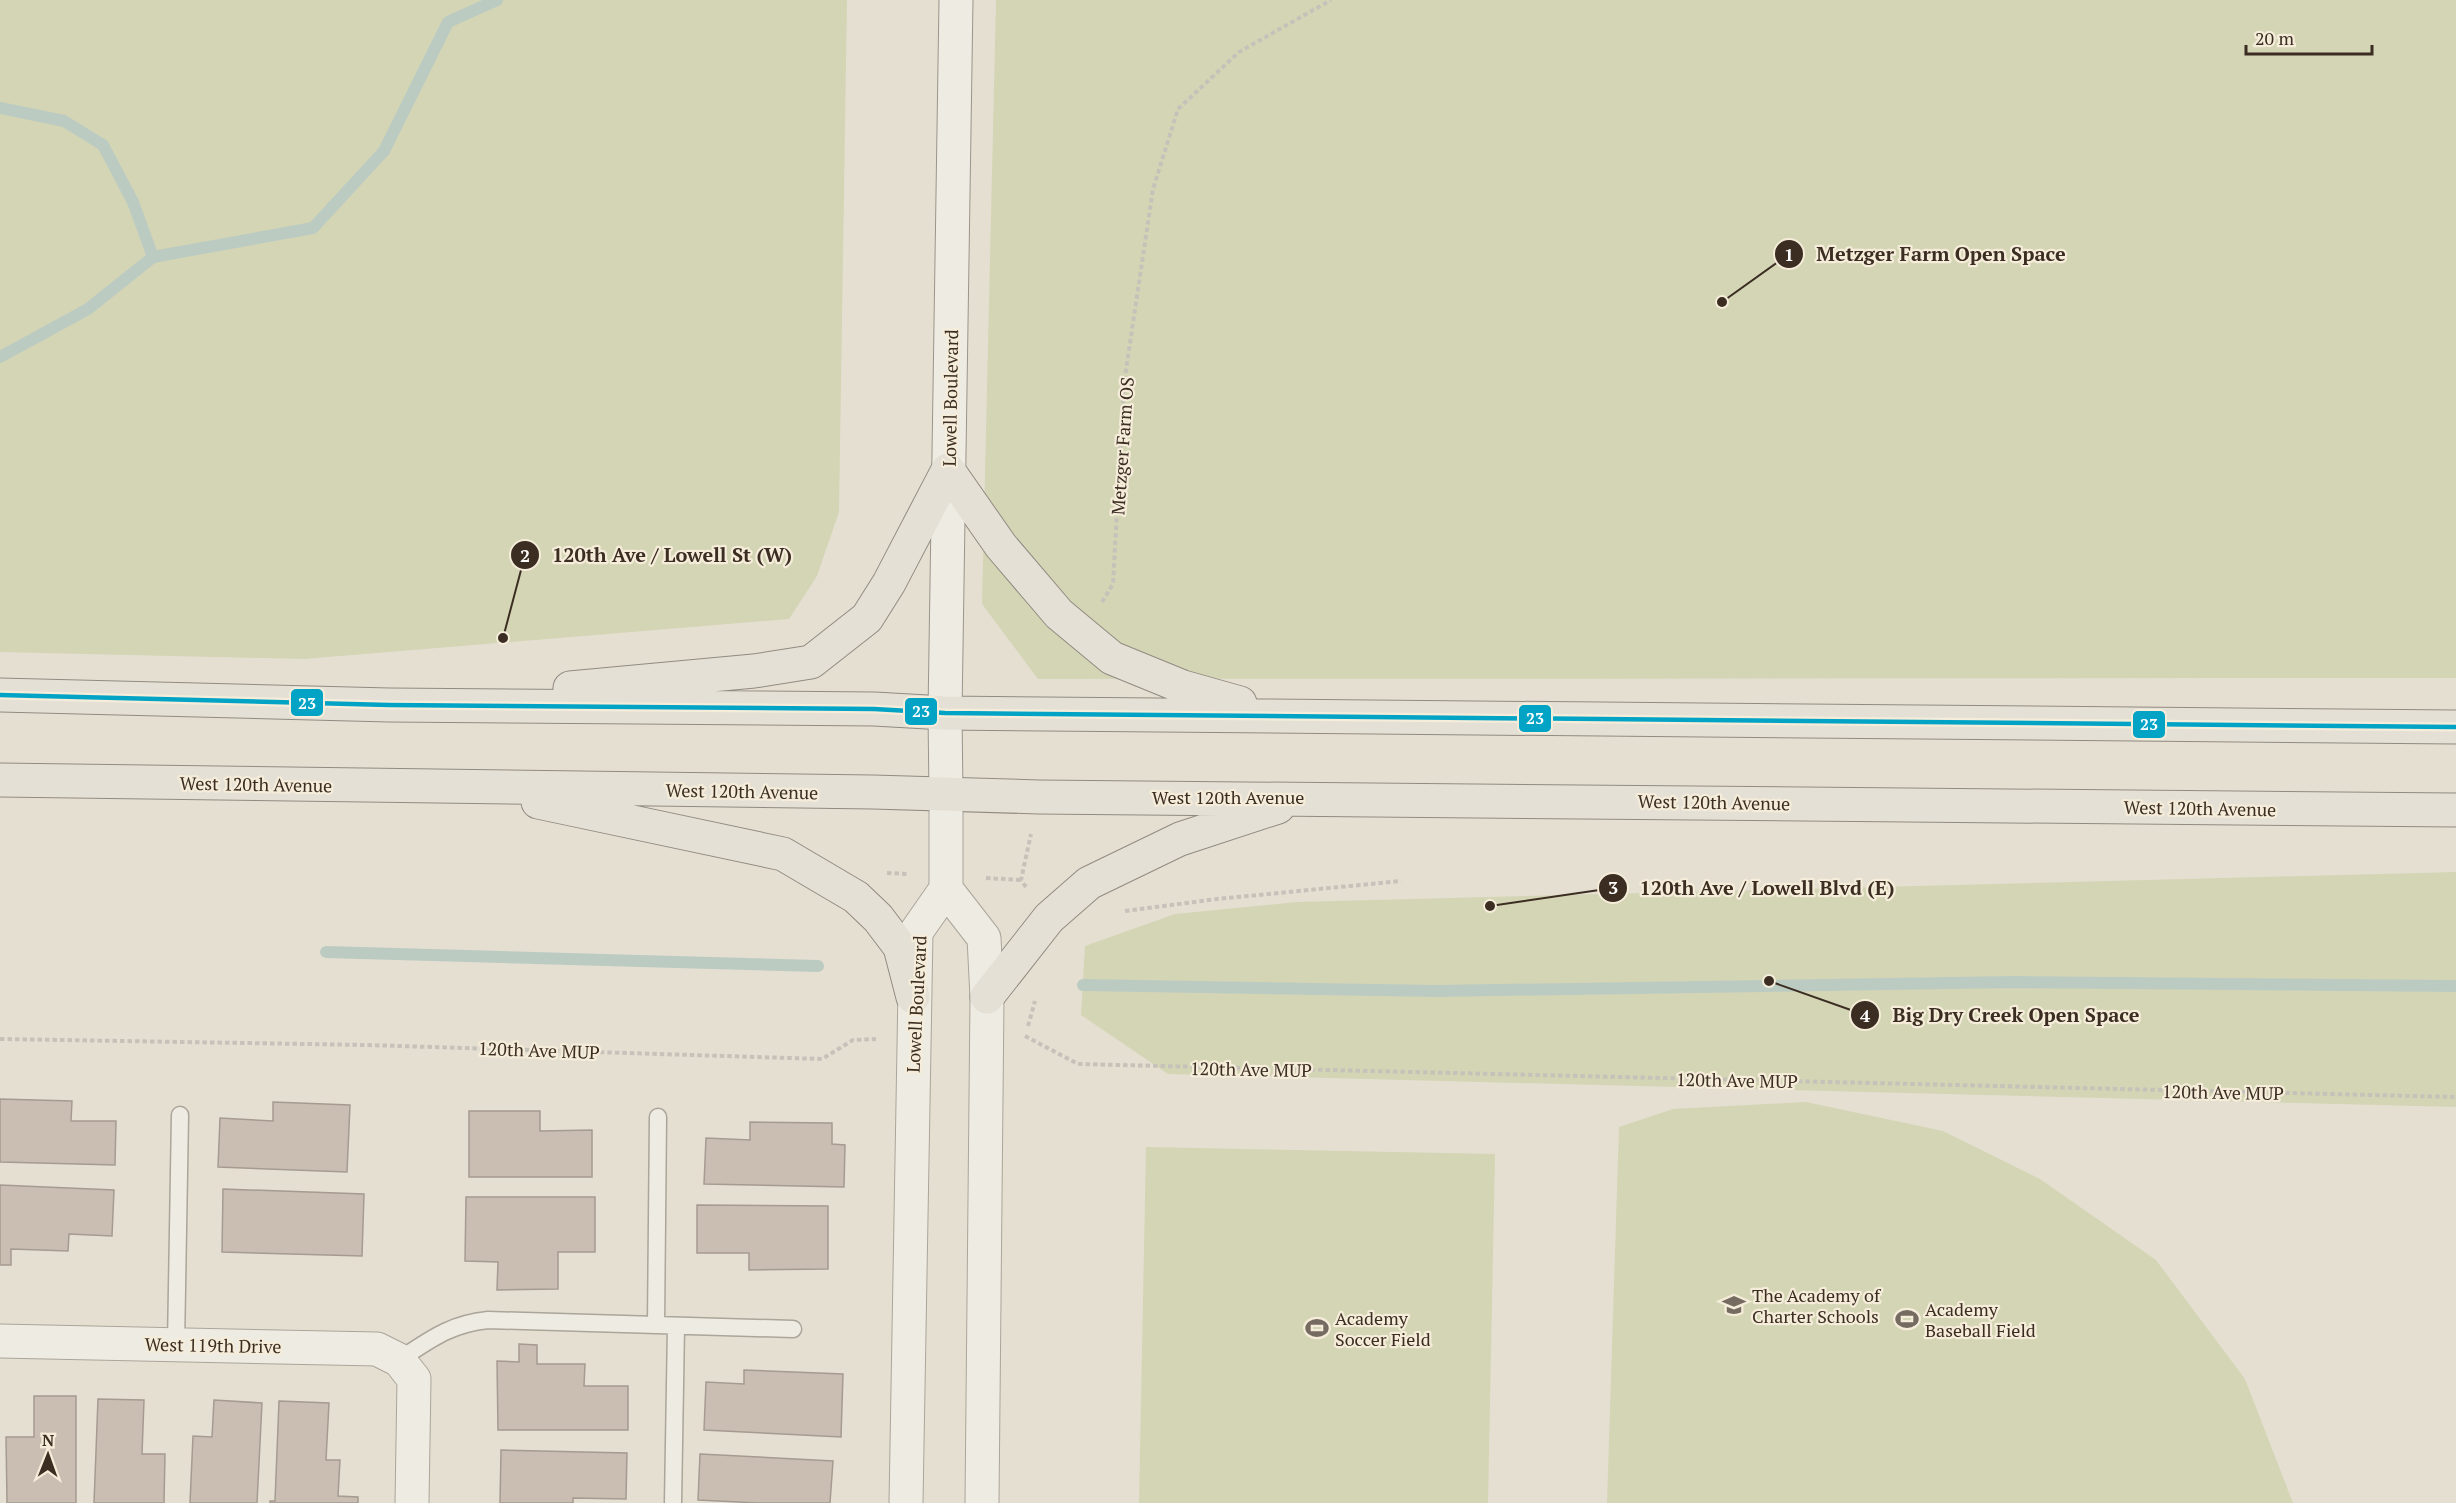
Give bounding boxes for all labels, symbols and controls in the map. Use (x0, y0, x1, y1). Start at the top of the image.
scale bar (2246, 18, 2372, 56)
text: 20 m (2255, 26, 2295, 50)
callout: Metzger Farm Open Space (1774, 235, 2078, 273)
text: Metzger Farm Open Space (1816, 240, 2066, 267)
text: 1 (1784, 242, 1794, 266)
street label: Lowell Boulevard (937, 329, 963, 467)
street label: Metzger Farm OS (1105, 376, 1139, 516)
callout: 120th Ave / Lowell St (W) (510, 536, 804, 574)
text: 120th Ave / Lowell St (W) (552, 541, 792, 568)
text: 2 (520, 543, 530, 567)
line badge: 23 (290, 688, 324, 717)
text: 23 (298, 692, 316, 714)
line badge: 23 (904, 697, 938, 726)
text: 23 (912, 700, 930, 722)
line badge: 23 (1518, 704, 1552, 733)
text: 23 (1526, 707, 1544, 729)
line badge: 23 (2132, 710, 2166, 739)
text: 23 (2140, 713, 2158, 735)
street label: West 120th Avenue (180, 771, 332, 797)
street label: West 120th Avenue (666, 778, 818, 804)
street label: West 120th Avenue (1152, 785, 1304, 809)
street label: West 120th Avenue (1638, 789, 1790, 815)
street label: West 120th Avenue (2124, 795, 2276, 821)
callout: 120th Ave / Lowell Blvd (E) (1598, 869, 1907, 907)
text: 120th Ave / Lowell Blvd (E) (1640, 874, 1894, 901)
text: 3 (1608, 875, 1618, 899)
street label: Lowell Boulevard (900, 935, 932, 1073)
callout: Big Dry Creek Open Space (1850, 996, 2151, 1034)
text: Big Dry Creek Open Space (1893, 1001, 2140, 1028)
text: 4 (1860, 1003, 1871, 1027)
street label: 120th Ave MUP (478, 1036, 601, 1064)
street label: 120th Ave MUP (1190, 1056, 1312, 1082)
street label: 120th Ave MUP (1676, 1067, 1798, 1093)
street label: 120th Ave MUP (2162, 1079, 2284, 1105)
place label: The Academy of Charter Schools (1752, 1283, 1882, 1328)
school or university icon: The Academy of Charter Schools (1721, 1292, 1747, 1318)
place label: Academy Baseball Field (1925, 1297, 2036, 1342)
place label: Academy Soccer Field (1335, 1306, 1431, 1351)
sports icon: Academy Baseball Field (1894, 1306, 1920, 1332)
sports icon: Academy Soccer Field (1304, 1315, 1330, 1341)
street label: West 119th Drive (144, 1332, 282, 1358)
north arrow (18, 1425, 78, 1485)
text: N (42, 1429, 55, 1451)

